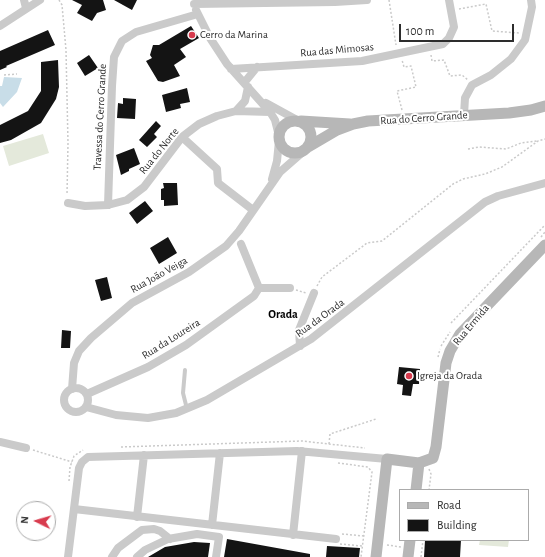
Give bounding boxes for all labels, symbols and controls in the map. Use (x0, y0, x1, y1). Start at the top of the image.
scale bar (401, 16, 516, 42)
text: 100 m (406, 25, 434, 37)
place label: Cerro da Marina (200, 28, 268, 42)
marker: Cerro da Marina (187, 30, 197, 40)
street label: Rua das Mimosas (300, 40, 374, 60)
street label: Travessa do Cerro Grande (91, 63, 109, 171)
street label: Rua do Cerro Grande (380, 108, 468, 128)
street label: Rua do Norte (136, 125, 182, 177)
street label: Rua João Veiga (128, 254, 190, 296)
street label: Rua da Orada (293, 296, 347, 340)
street label: Rua Ermida (450, 302, 492, 348)
district label: Orada (268, 307, 298, 321)
street label: Rua da Loureira (139, 316, 203, 362)
place label: Igreja da Orada (417, 369, 482, 383)
marker: Igreja da Orada (404, 371, 414, 381)
legend (399, 489, 529, 541)
text: Road (437, 499, 461, 511)
north arrow (16, 501, 56, 541)
text: N (19, 516, 30, 524)
text: Building (437, 519, 477, 531)

